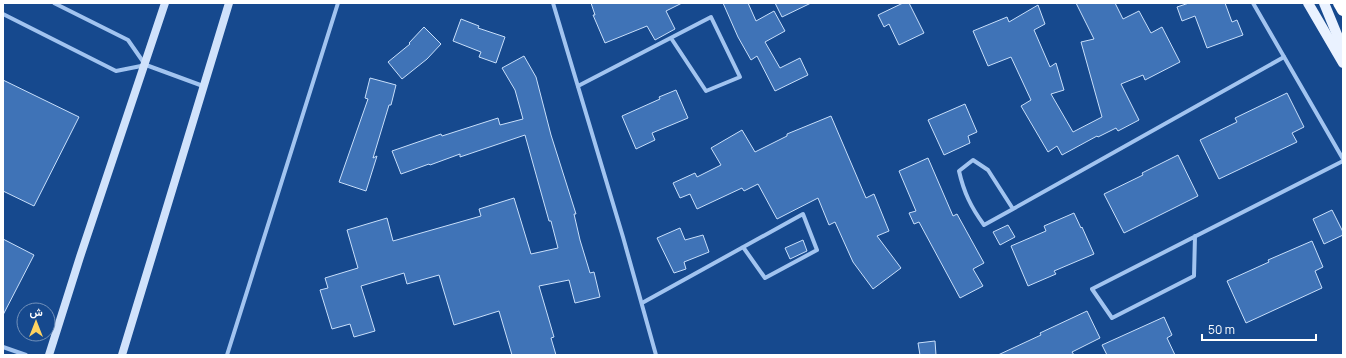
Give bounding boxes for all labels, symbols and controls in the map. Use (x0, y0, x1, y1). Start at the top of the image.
north arrow (16, 302, 56, 342)
text: ش (29, 304, 43, 319)
scale bar (1202, 316, 1316, 342)
text: 50 m (1208, 321, 1235, 338)

